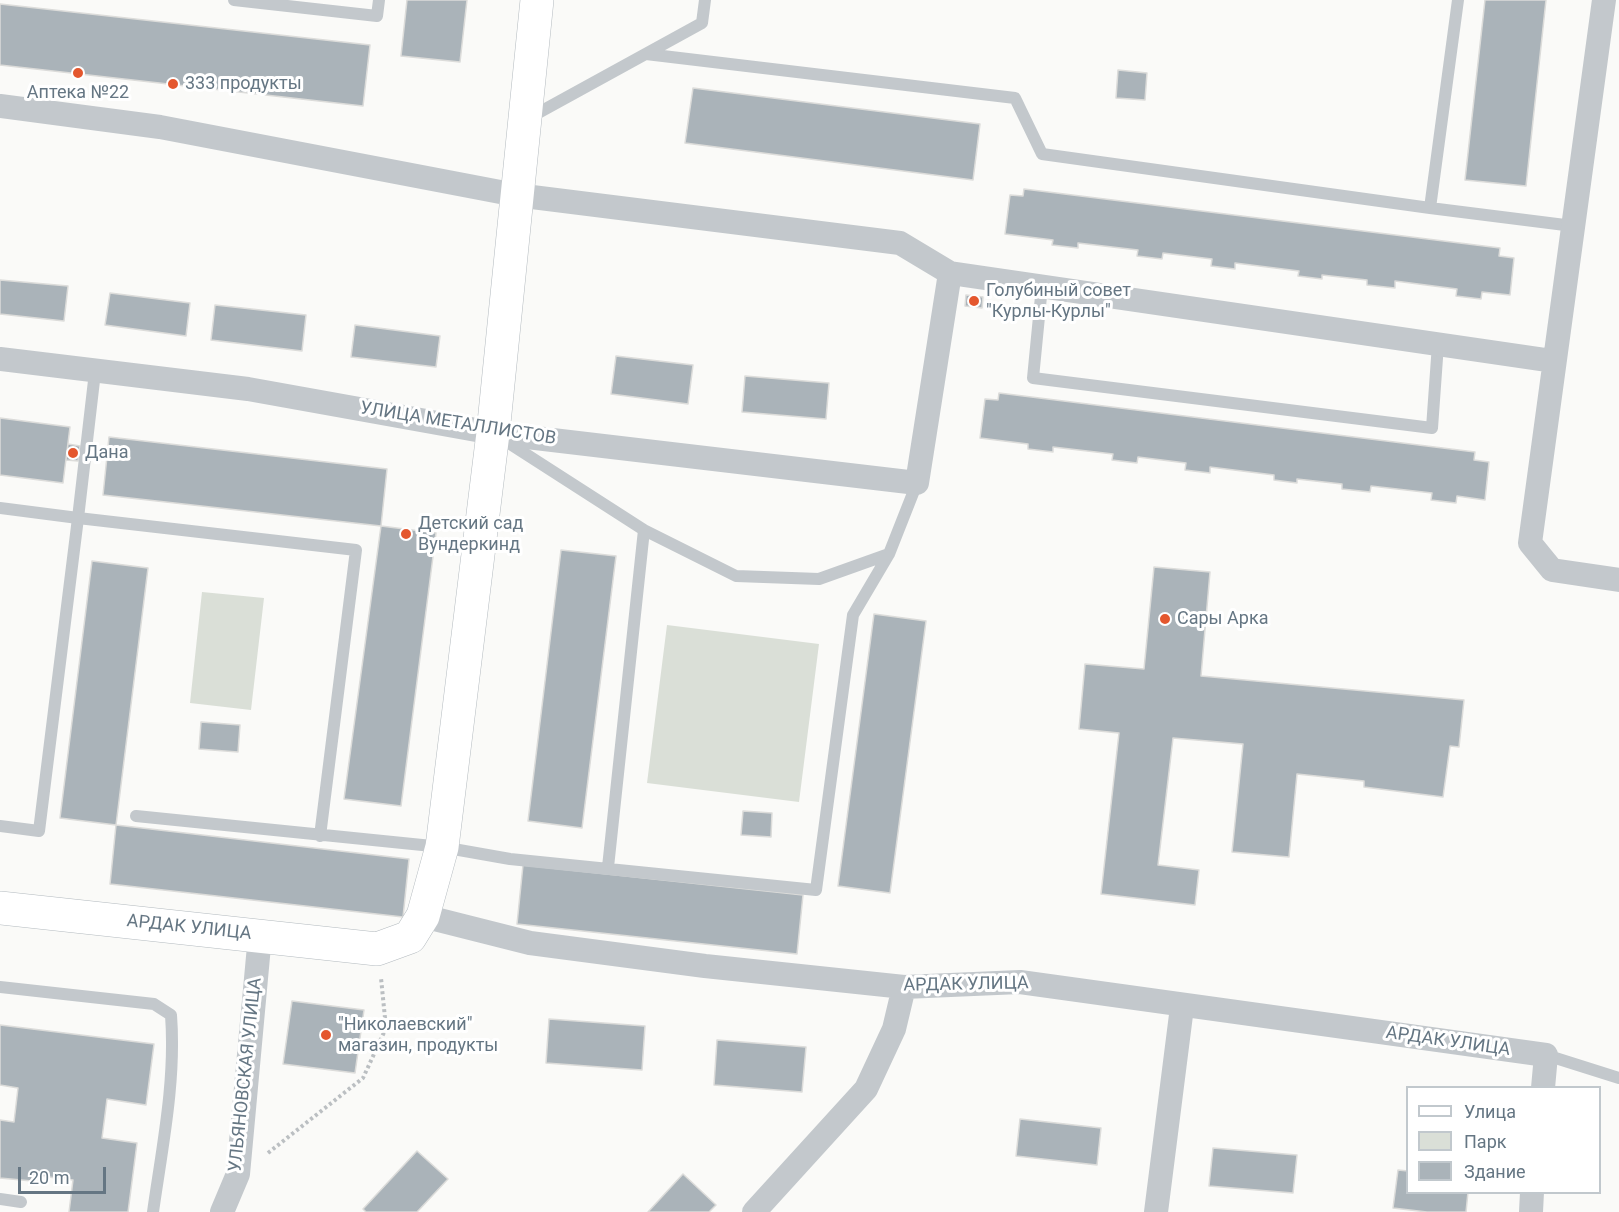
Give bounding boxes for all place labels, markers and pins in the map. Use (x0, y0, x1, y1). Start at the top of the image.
marker: Аптека №22 (71, 66, 85, 80)
place label: 333 продукты (185, 73, 302, 95)
marker: 333 продукты (166, 77, 180, 91)
place label: Аптека №22 (27, 82, 129, 104)
place label: Голубиный совет "Курлы-Курлы" (986, 280, 1131, 322)
marker: Голубиный совет "Курлы-Курлы" (967, 294, 981, 308)
place label: Дана (85, 442, 128, 464)
marker: Дана (66, 446, 80, 460)
place label: Детский сад Вундеркинд (418, 513, 523, 556)
marker: Детский сад Вундеркинд (399, 527, 413, 541)
place label: Сары Арка (1177, 608, 1268, 630)
marker: Сары Арка (1158, 612, 1172, 626)
place label: "Николаевский" магазин, продукты (338, 1014, 498, 1056)
marker: "Николаевский" магазин, продукты (319, 1028, 333, 1042)

